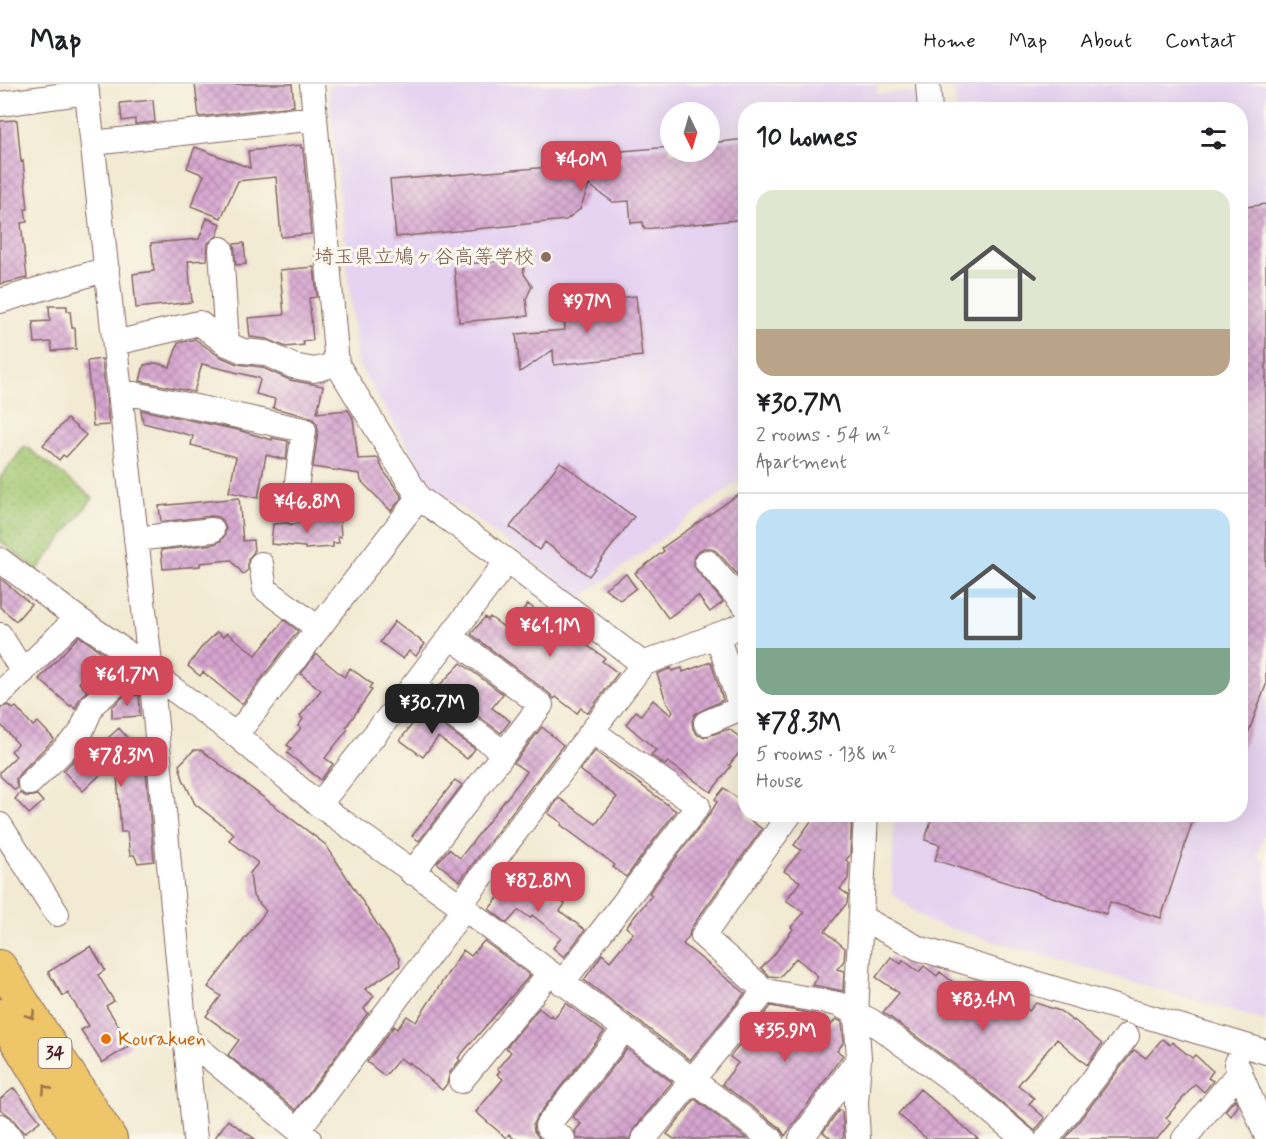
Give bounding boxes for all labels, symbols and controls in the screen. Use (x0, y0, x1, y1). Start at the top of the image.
text: Map (30, 23, 81, 60)
text: Home (924, 27, 976, 55)
text: Map (1009, 27, 1047, 55)
text: About (1080, 27, 1132, 55)
text: Contact (1165, 27, 1236, 55)
north arrow (660, 102, 720, 162)
map controls (660, 102, 720, 162)
text: 10 homes (756, 121, 857, 155)
icon: filters (1197, 122, 1230, 155)
pin: ¥40M (545, 141, 617, 192)
text: ¥40M (555, 147, 607, 174)
icon: home (939, 229, 1047, 337)
place label: 埼玉県立鳩ヶ谷高等学校 (314, 244, 534, 271)
marker: 埼玉県立鳩ヶ谷高等学校 (539, 250, 553, 264)
pin: ¥97M (551, 283, 623, 334)
text: ¥97M (563, 289, 611, 316)
text: ¥30.7M (756, 388, 842, 422)
text: 2 rooms · 54 m² (756, 422, 890, 449)
text: Apartment (756, 449, 847, 476)
pin: ¥46.8M (258, 483, 356, 534)
text: ¥46.8M (273, 489, 341, 516)
icon: home (939, 548, 1047, 656)
pin: ¥61.1M (501, 607, 599, 658)
text: ¥61.1M (519, 613, 581, 640)
pin: ¥61.7M (78, 656, 176, 707)
text: ¥61.7M (95, 662, 159, 689)
pin: ¥30.7M (383, 684, 481, 735)
text: ¥30.7M (399, 690, 465, 717)
text: ¥78.3M (756, 707, 841, 741)
pin: ¥78.3M (72, 737, 170, 788)
text: 5 rooms · 138 m² (756, 741, 897, 768)
text: ¥78.3M (88, 743, 154, 770)
text: House (756, 768, 803, 795)
pin: ¥82.8M (489, 862, 587, 913)
text: ¥82.8M (505, 868, 571, 895)
pin: ¥83.4M (934, 981, 1032, 1032)
text: ¥83.4M (951, 987, 1015, 1014)
one-way arrow (24, 1009, 35, 1020)
pin: ¥35.9M (736, 1012, 834, 1063)
text: ¥35.9M (754, 1018, 816, 1045)
place label: Kourakuen (118, 1026, 206, 1053)
marker: Kourakuen (99, 1032, 113, 1046)
road number: 34 (38, 1038, 72, 1068)
one-way arrow (42, 1085, 53, 1096)

